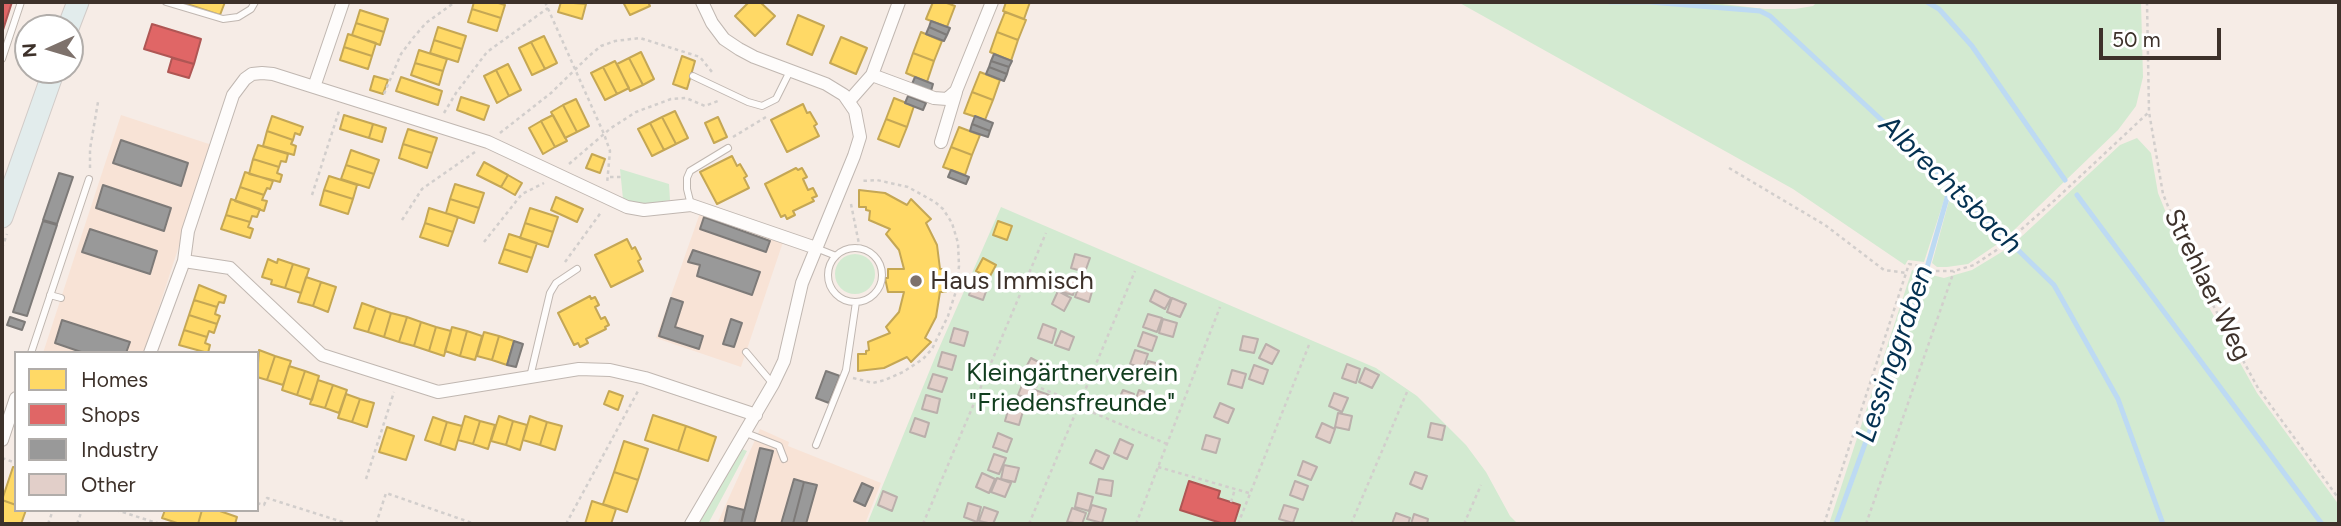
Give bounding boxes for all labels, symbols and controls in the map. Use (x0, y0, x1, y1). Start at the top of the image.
north arrow (14, 14, 84, 84)
scale bar (2103, 14, 2226, 58)
text: 50 m (2112, 27, 2161, 52)
text: N (18, 42, 42, 58)
water label: Albrechtsbach (1872, 109, 2028, 261)
street label: Strehlaer Weg (2157, 204, 2257, 366)
water label: Lessinggraben (1849, 261, 1941, 447)
place label: Haus Immisch (930, 265, 1094, 297)
marker: Haus Immisch (908, 273, 924, 289)
legend (14, 351, 259, 512)
park label: Kleingärtnerverein "Friedensfreunde" (966, 357, 1178, 418)
text: Homes (81, 367, 148, 392)
text: Shops (81, 402, 140, 427)
text: Industry (81, 437, 158, 462)
text: Other (81, 472, 136, 497)

